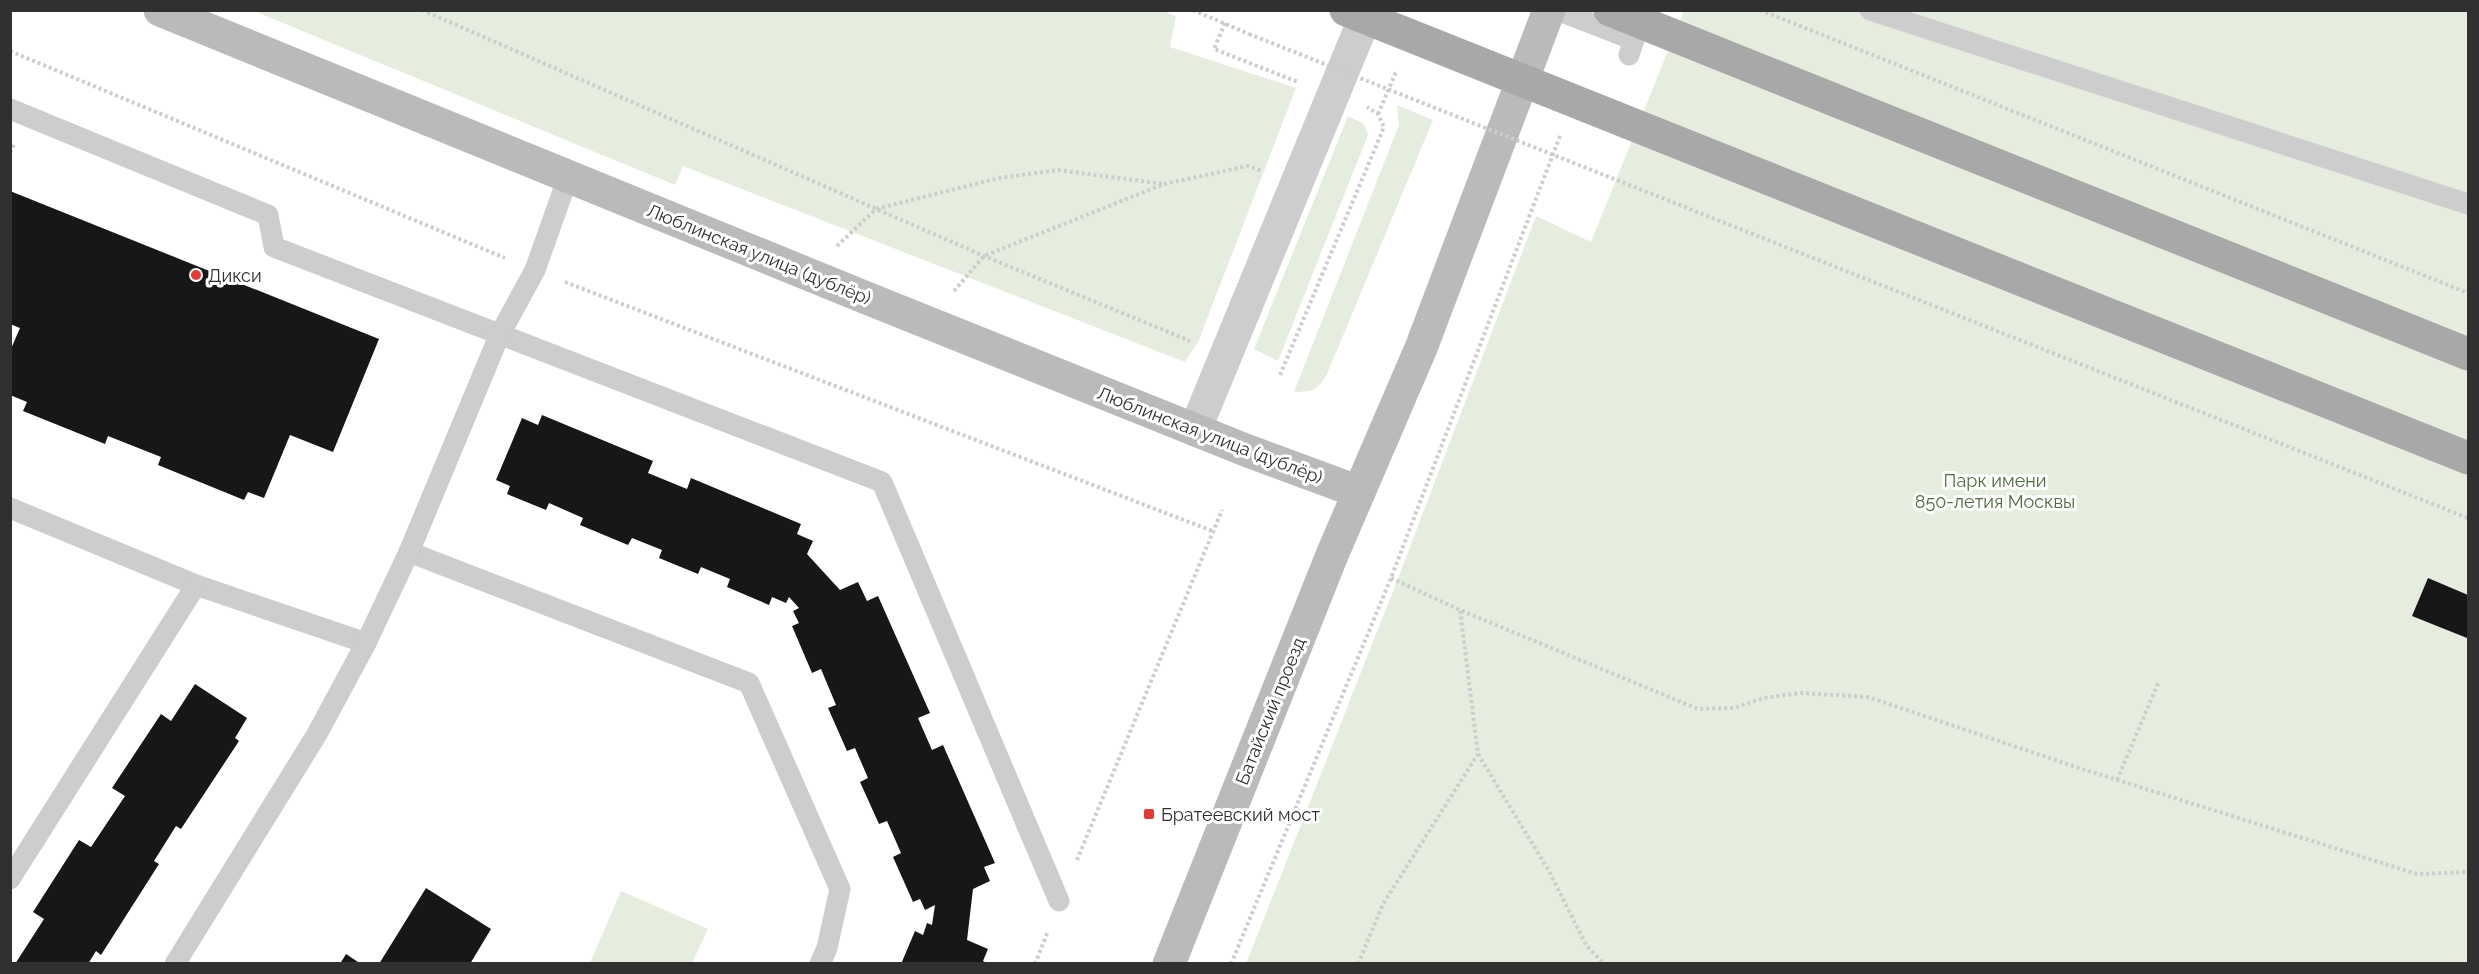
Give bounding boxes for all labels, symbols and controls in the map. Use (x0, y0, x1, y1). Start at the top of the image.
street label: Люблинская улица (дублёр) (644, 199, 874, 309)
place label: Дикси (208, 265, 262, 286)
marker: Дикси (189, 268, 203, 282)
street label: Люблинская улица (дублёр) (1094, 382, 1326, 488)
park label: Парк имени 850-летия Москвы (1915, 470, 2075, 512)
street label: Батайский проезд (1231, 634, 1309, 788)
place label: Братеевский мост (1161, 804, 1320, 825)
marker: Братеевский мост (1142, 807, 1156, 821)

